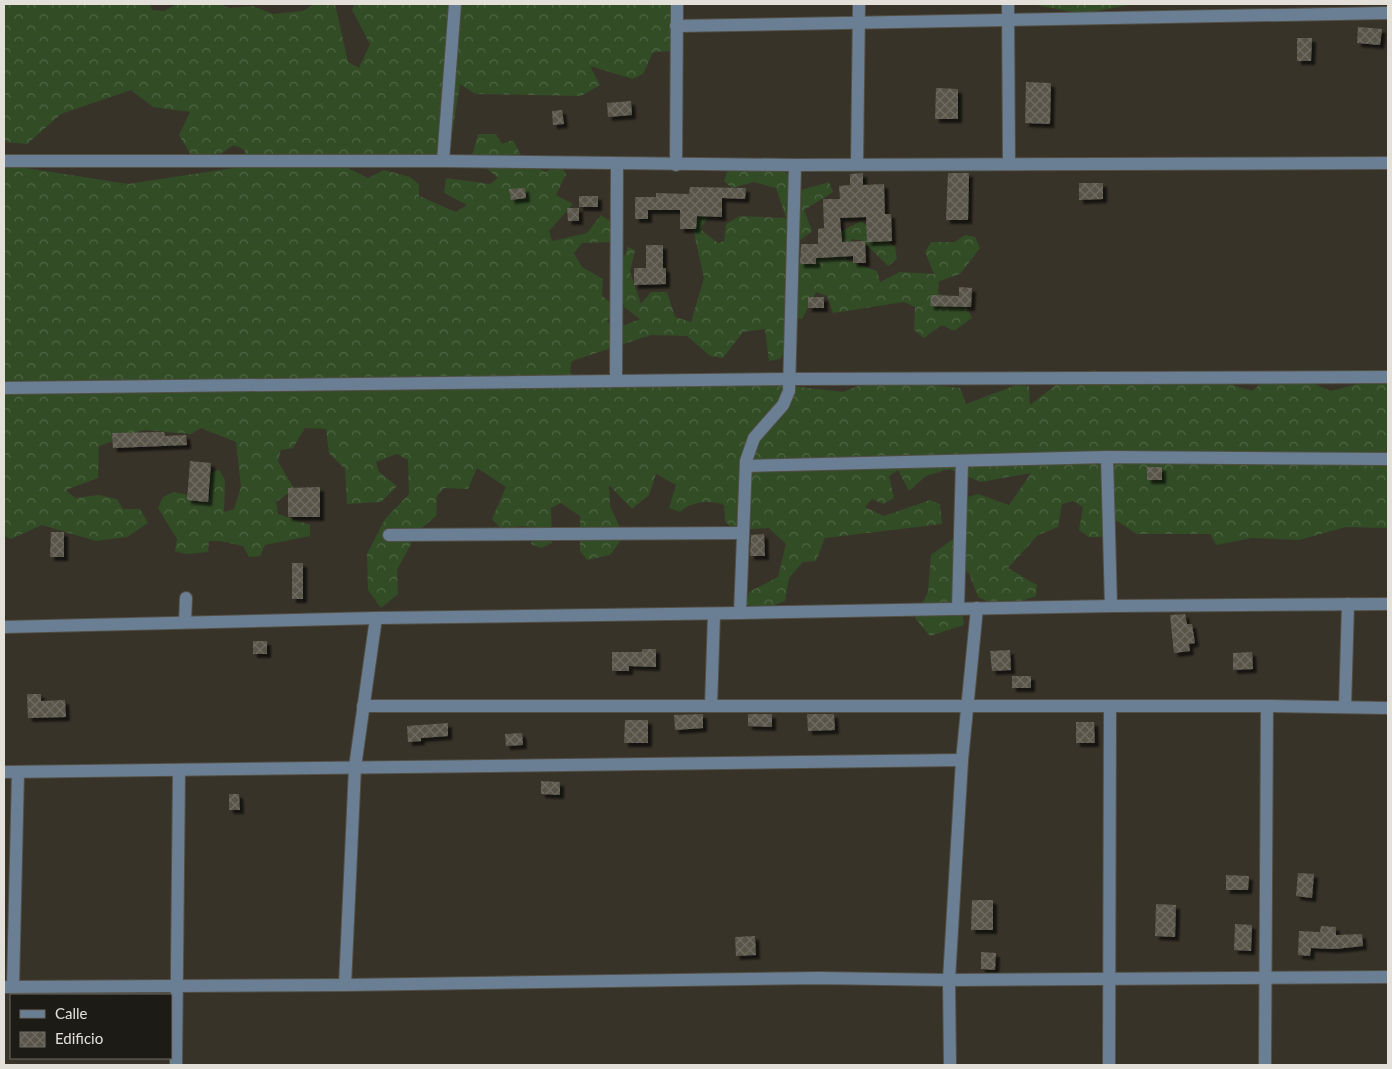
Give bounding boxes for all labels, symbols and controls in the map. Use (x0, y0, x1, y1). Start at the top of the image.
legend (10, 994, 172, 1059)
text: Calle (55, 1004, 88, 1022)
text: Edificio (55, 1029, 103, 1047)

